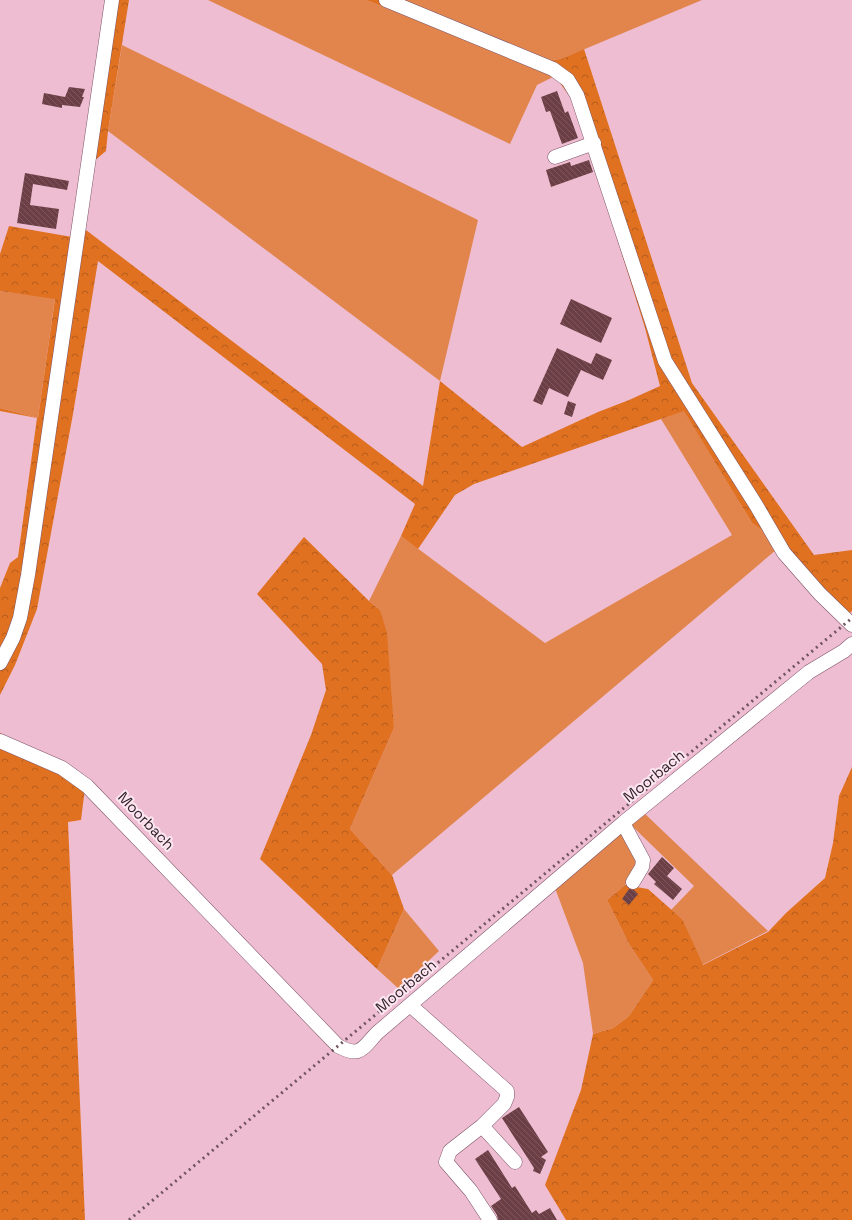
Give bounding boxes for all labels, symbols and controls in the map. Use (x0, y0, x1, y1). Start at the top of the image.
street label: Moorbach (619, 745, 688, 806)
street label: Moorbach (114, 788, 179, 854)
street label: Moorbach (371, 955, 440, 1016)

